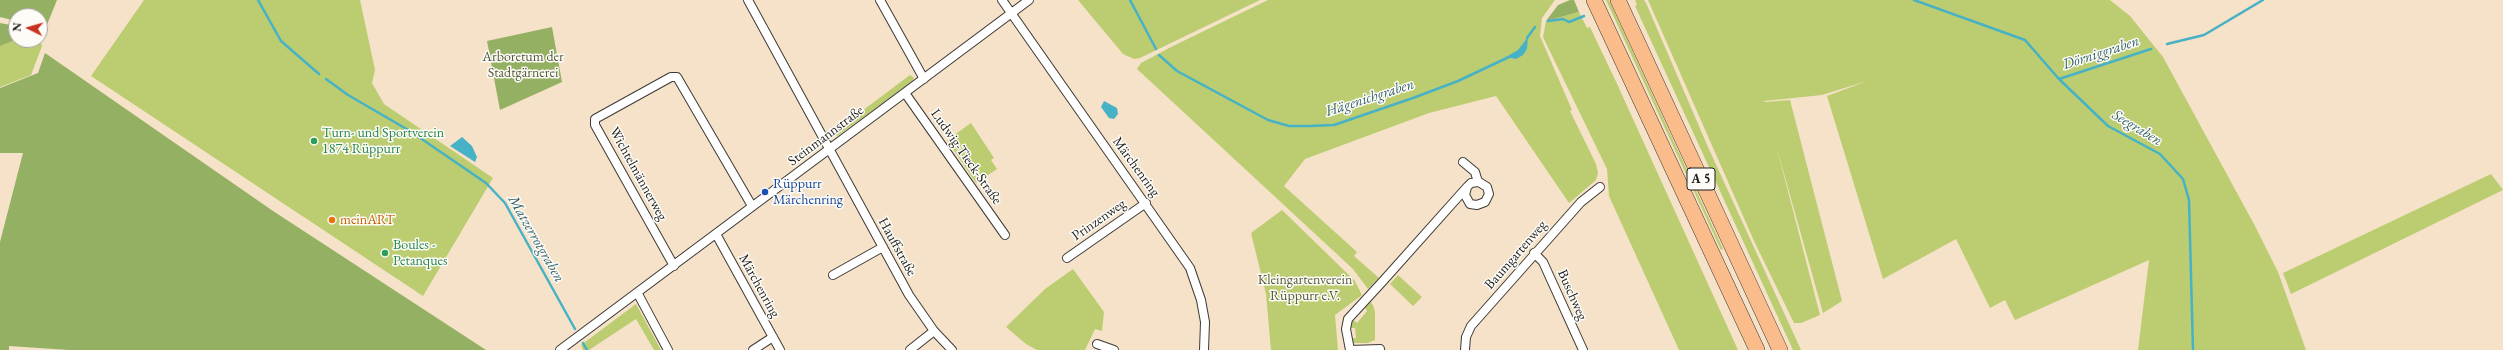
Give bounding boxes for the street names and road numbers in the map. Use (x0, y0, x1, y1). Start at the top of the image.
street label: Steinmannstraße (785, 102, 867, 170)
street label: Ludwig-Tieck-Straße (927, 106, 1005, 208)
street label: Wichtelmännerweg (605, 124, 671, 224)
street label: Märchenring (1109, 134, 1163, 200)
road number: A 5 (1687, 168, 1715, 190)
street label: Prinzenweg (1069, 195, 1129, 245)
street label: Hauffstraße (874, 215, 920, 279)
street label: Baumgartenweg (1481, 217, 1551, 293)
street label: Märchenring (735, 251, 783, 321)
street label: Buschweg (1553, 267, 1591, 323)

